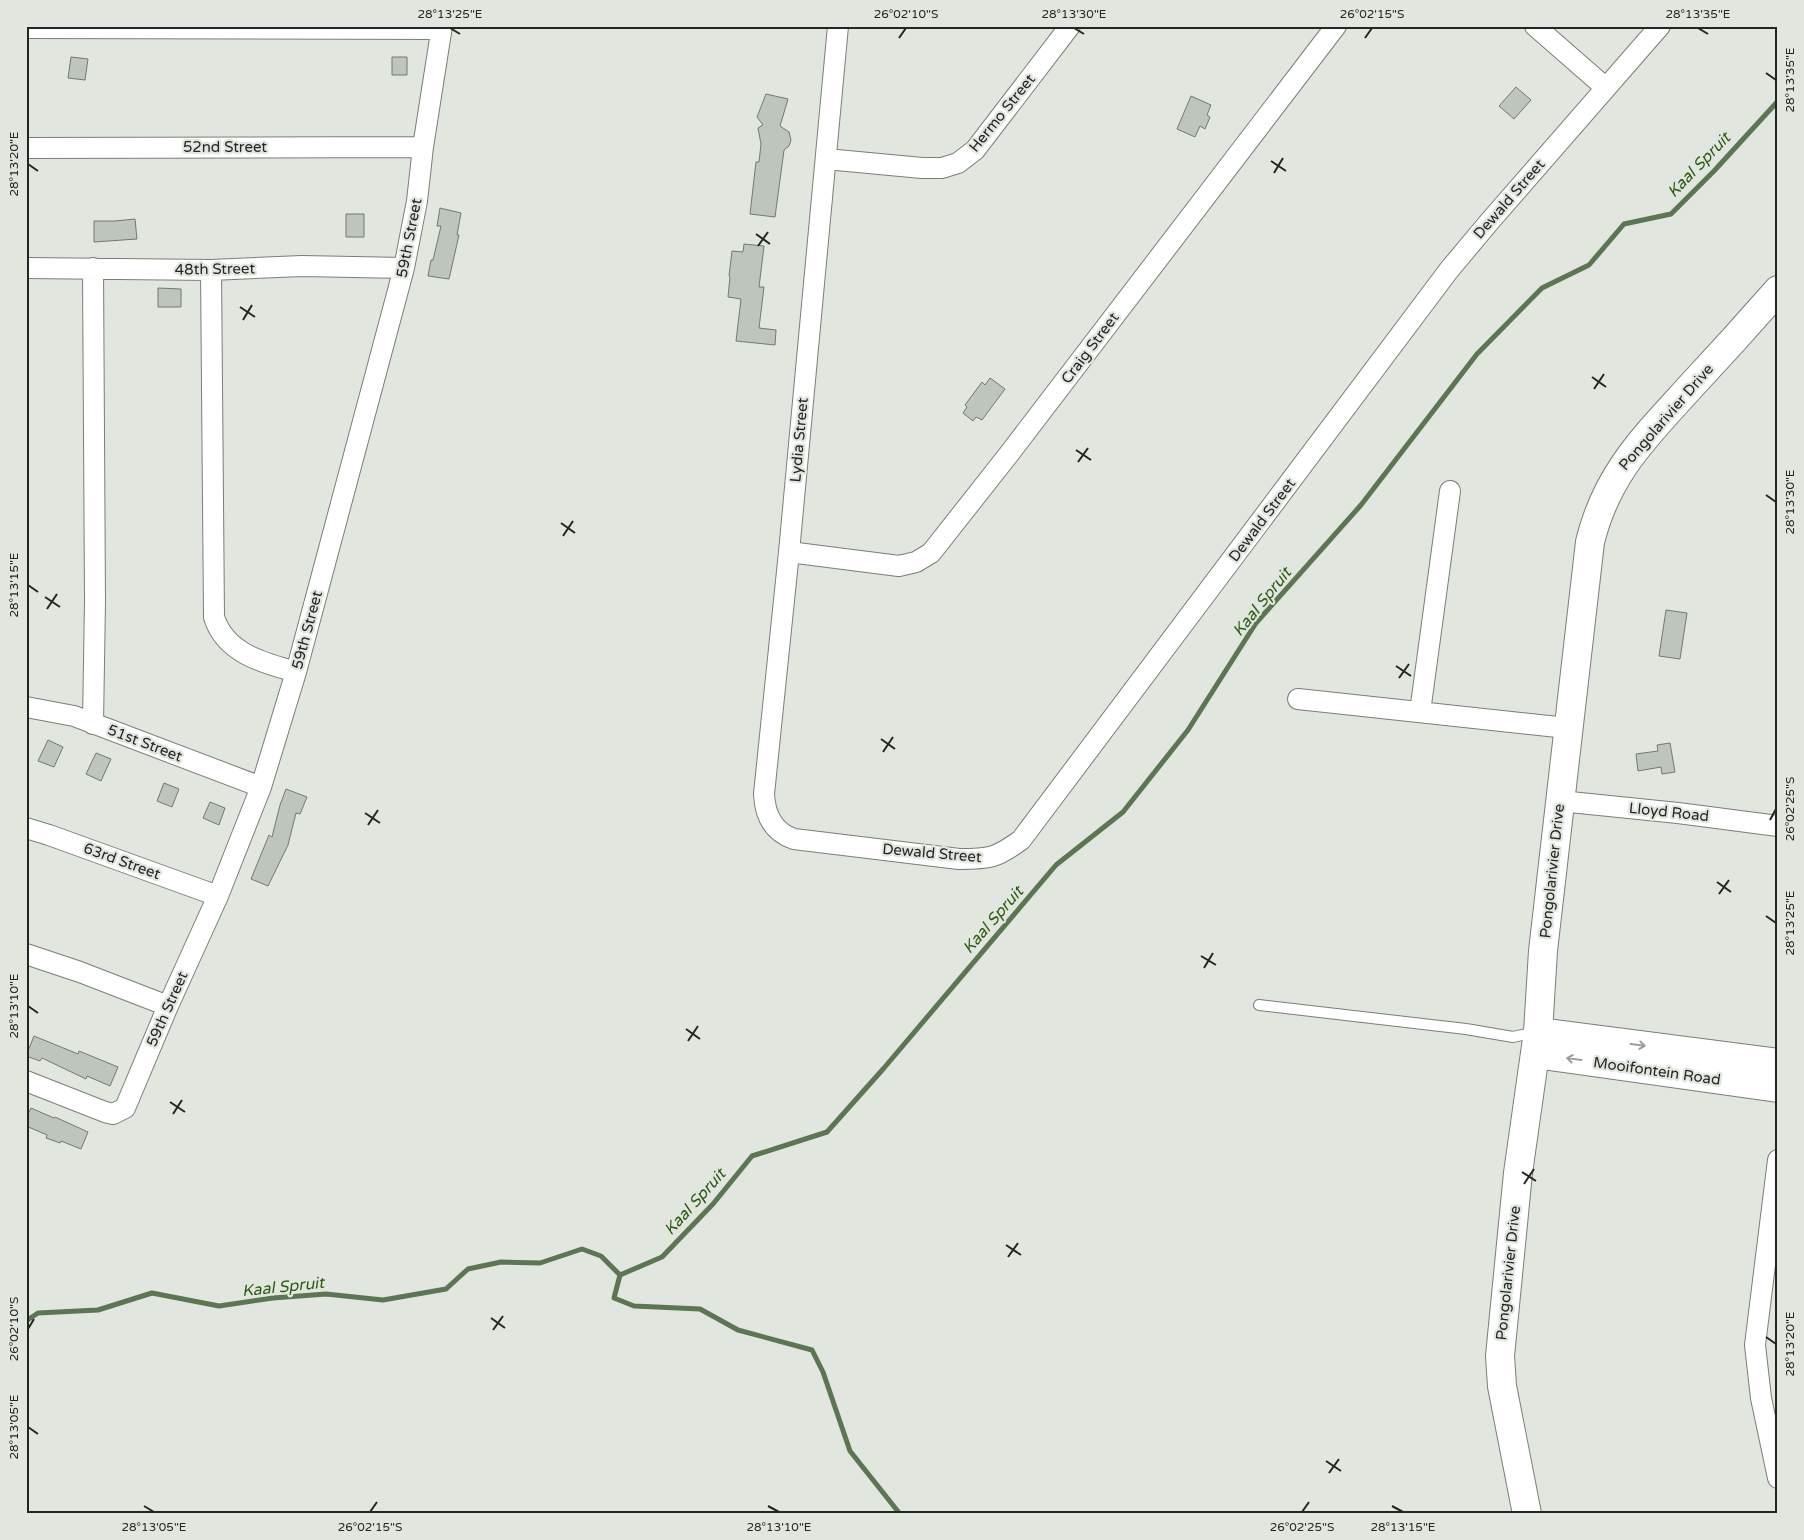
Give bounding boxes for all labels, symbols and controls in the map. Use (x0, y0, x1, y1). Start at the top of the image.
text: 28°13'25"E (417, 7, 483, 21)
text: 26°02'10"S (874, 7, 938, 21)
text: 28°13'30"E (1041, 7, 1107, 21)
text: 26°02'15"S (1340, 7, 1404, 21)
text: 28°13'35"E (1665, 7, 1731, 21)
text: 28°13'35"E (1783, 47, 1797, 113)
street label: Hermo Street (965, 70, 1039, 156)
water label: Kaal Spruit (1663, 127, 1736, 202)
text: 28°13'20"E (7, 131, 21, 197)
street label: 52nd Street (183, 138, 267, 156)
street label: Dewald Street (1470, 155, 1549, 242)
street label: 59th Street (392, 197, 426, 279)
street label: 48th Street (175, 259, 256, 279)
street label: Craig Street (1057, 309, 1123, 387)
street label: Pongolarivier Drive (1615, 360, 1717, 474)
street label: Lydia Street (786, 397, 812, 483)
text: 28°13'30"E (1783, 469, 1797, 535)
street label: Dewald Street (1225, 475, 1299, 565)
text: 28°13'15"E (7, 552, 21, 618)
water label: Kaal Spruit (1228, 562, 1297, 640)
street label: 59th Street (288, 589, 326, 671)
street label: 51st Street (105, 721, 185, 766)
text: 26°02'25"S (1783, 777, 1797, 841)
street label: Lloyd Road (1628, 799, 1710, 825)
street label: Pongolarivier Drive (1536, 803, 1568, 939)
street label: 63rd Street (81, 839, 163, 883)
street label: Dewald Street (882, 840, 983, 866)
water label: Kaal Spruit (958, 881, 1029, 958)
text: 28°13'25"E (1783, 890, 1797, 956)
street label: 59th Street (142, 968, 192, 1049)
text: 28°13'10"E (7, 973, 21, 1039)
one-way arrow (1630, 1040, 1646, 1050)
street label: Mooifontein Road (1592, 1053, 1722, 1089)
one-way arrow (1566, 1054, 1582, 1064)
water label: Kaal Spruit (660, 1163, 731, 1239)
street label: Pongolarivier Drive (1492, 1205, 1524, 1341)
water label: Kaal Spruit (241, 1273, 327, 1301)
text: 26°02'10"S (7, 1297, 21, 1361)
text: 28°13'20"E (1783, 1311, 1797, 1377)
text: 28°13'05"E (7, 1394, 21, 1460)
text: 28°13'05"E (121, 1520, 187, 1534)
text: 26°02'15"S (338, 1520, 402, 1534)
text: 28°13'10"E (746, 1520, 812, 1534)
text: 26°02'25"S (1270, 1520, 1334, 1534)
text: 28°13'15"E (1370, 1520, 1436, 1534)

